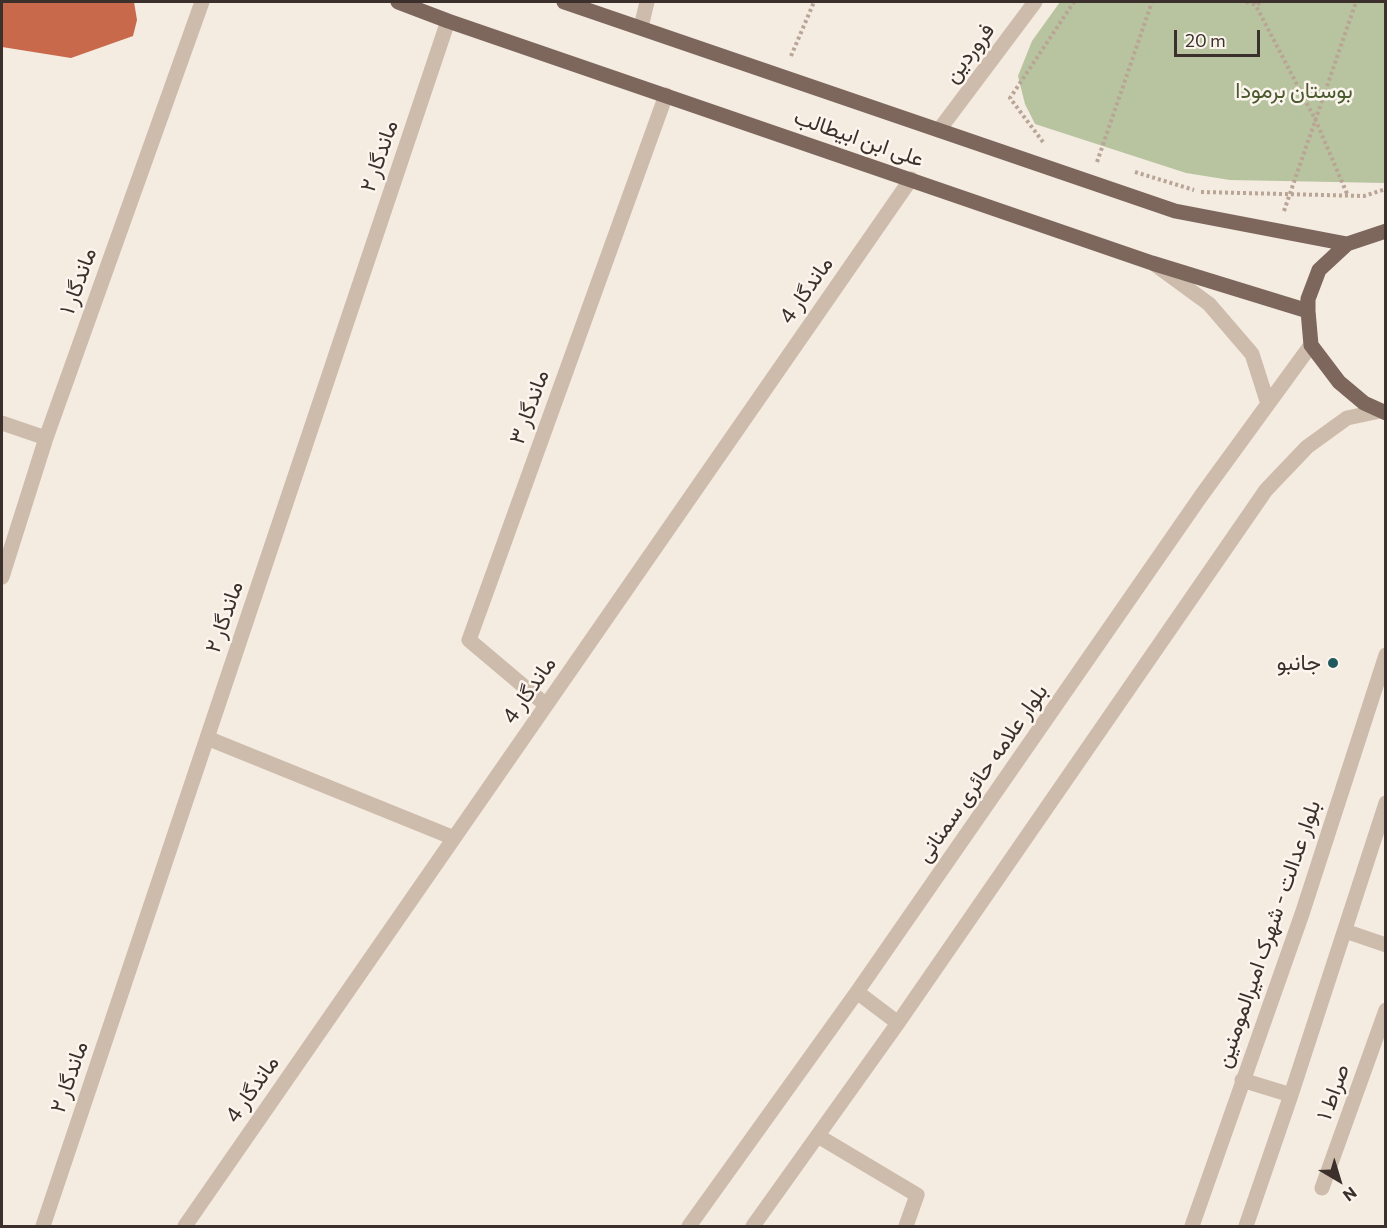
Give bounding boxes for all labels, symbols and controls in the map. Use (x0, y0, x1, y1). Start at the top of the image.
street label: فروردین (938, 18, 1000, 88)
scale bar (1177, 18, 1262, 56)
text: 20 m (1185, 29, 1226, 51)
park label: بوستان برمودا (1235, 78, 1353, 104)
street label: علی ابن ابیطالب (791, 103, 927, 173)
street label: ماندگار ۲ (354, 117, 404, 195)
street label: ماندگار ۱ (54, 244, 102, 318)
street label: ماندگار 4 (773, 251, 839, 329)
street label: ماندگار ۳ (503, 366, 555, 448)
street label: ماندگار ۲ (199, 578, 249, 656)
place label: جانبو (1277, 650, 1321, 676)
street label: ماندگار 4 (496, 651, 562, 729)
marker: جانبو (1326, 656, 1340, 670)
street label: بلوار علامه حائری سمنانی (911, 679, 1053, 867)
street label: بلوار عدالت - شهرک امیرالمومنین (1210, 797, 1326, 1071)
street label: ماندگار ۲ (44, 1038, 94, 1116)
street label: ماندگار 4 (219, 1050, 285, 1128)
street label: صراط ۱ (1311, 1061, 1355, 1123)
north arrow (1309, 1150, 1369, 1210)
text: N (1340, 1183, 1361, 1206)

